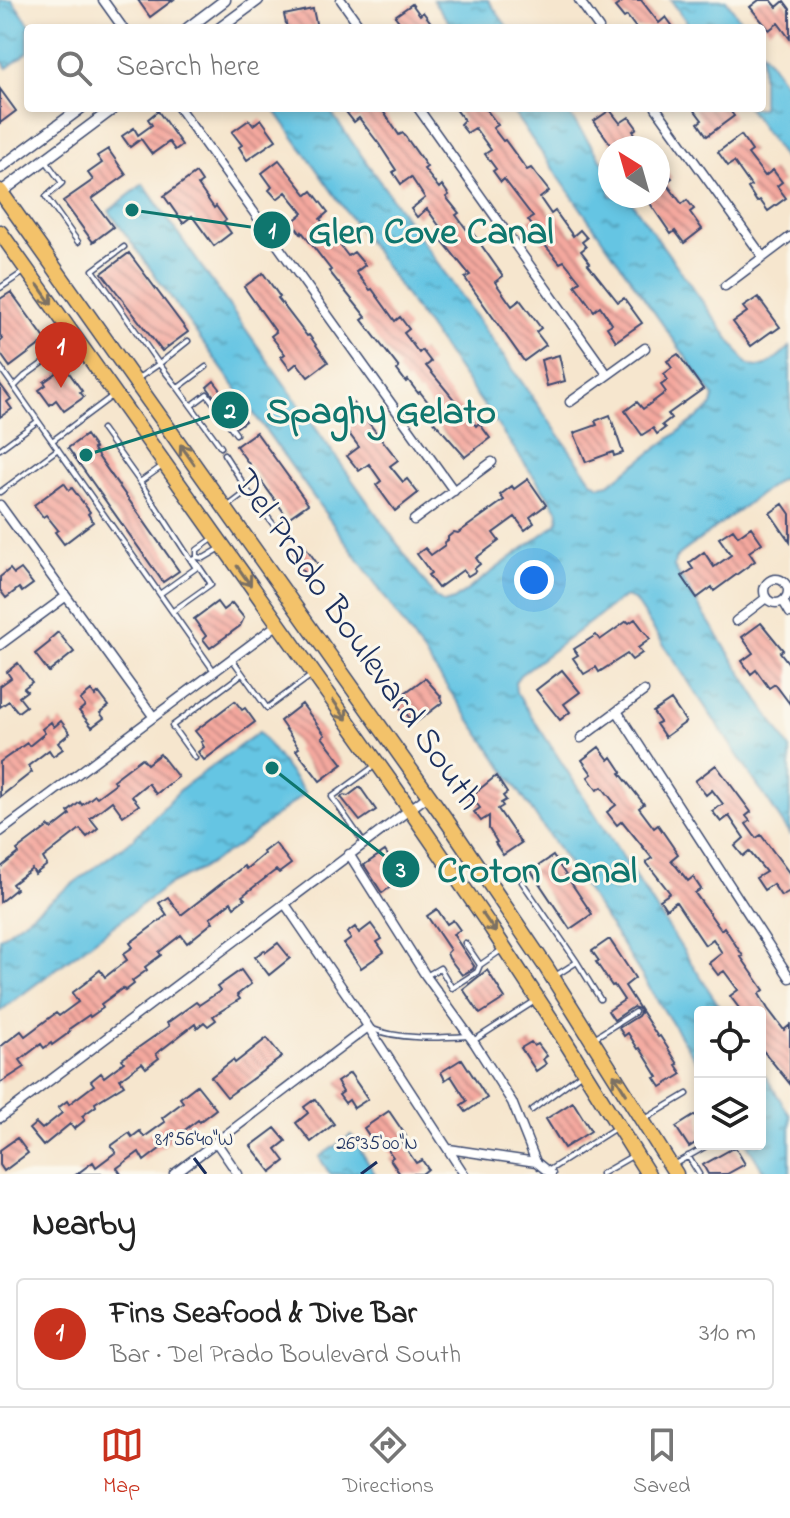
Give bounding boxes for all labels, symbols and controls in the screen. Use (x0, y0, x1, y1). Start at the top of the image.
search box (24, 24, 766, 112)
icon: search (52, 46, 96, 90)
text: Search here (116, 46, 260, 90)
north arrow (598, 136, 670, 208)
callout: Glen Cove Canal (252, 199, 569, 261)
text: Glen Cove Canal (308, 206, 554, 262)
text: 1 (268, 215, 276, 250)
one-way arrow (37, 284, 53, 306)
pin: 1 (35, 322, 87, 388)
callout: Spaghy Gelato (210, 379, 512, 441)
text: Spaghy Gelato (266, 386, 496, 442)
text: 2 (223, 395, 236, 430)
one-way arrow (179, 444, 195, 466)
street label: Del Prado Boulevard South (217, 459, 494, 822)
your location (514, 560, 554, 600)
one-way arrow (236, 564, 252, 586)
one-way arrow (332, 699, 348, 721)
callout: Croton Canal (381, 838, 653, 900)
text: Croton Canal (437, 845, 637, 901)
text: 3 (395, 854, 406, 889)
one-way arrow (481, 912, 497, 934)
map controls (694, 1006, 766, 1150)
button: locate (694, 1006, 766, 1078)
one-way arrow (612, 1073, 628, 1096)
button: layers (694, 1078, 766, 1150)
text: 81°56'40"W (155, 1126, 233, 1155)
text: 26°35'00"N (336, 1130, 418, 1159)
text: Nearby (32, 1201, 136, 1251)
text: Fins Seafood & Dive Bar (110, 1293, 417, 1337)
text: 1 (56, 1315, 64, 1353)
text: 310 m (699, 1315, 756, 1353)
text: Bar · Del Prado Boulevard South (110, 1337, 461, 1375)
tab: Map (100, 1423, 144, 1503)
tab: Directions (343, 1423, 434, 1503)
tab: Saved (633, 1423, 690, 1503)

